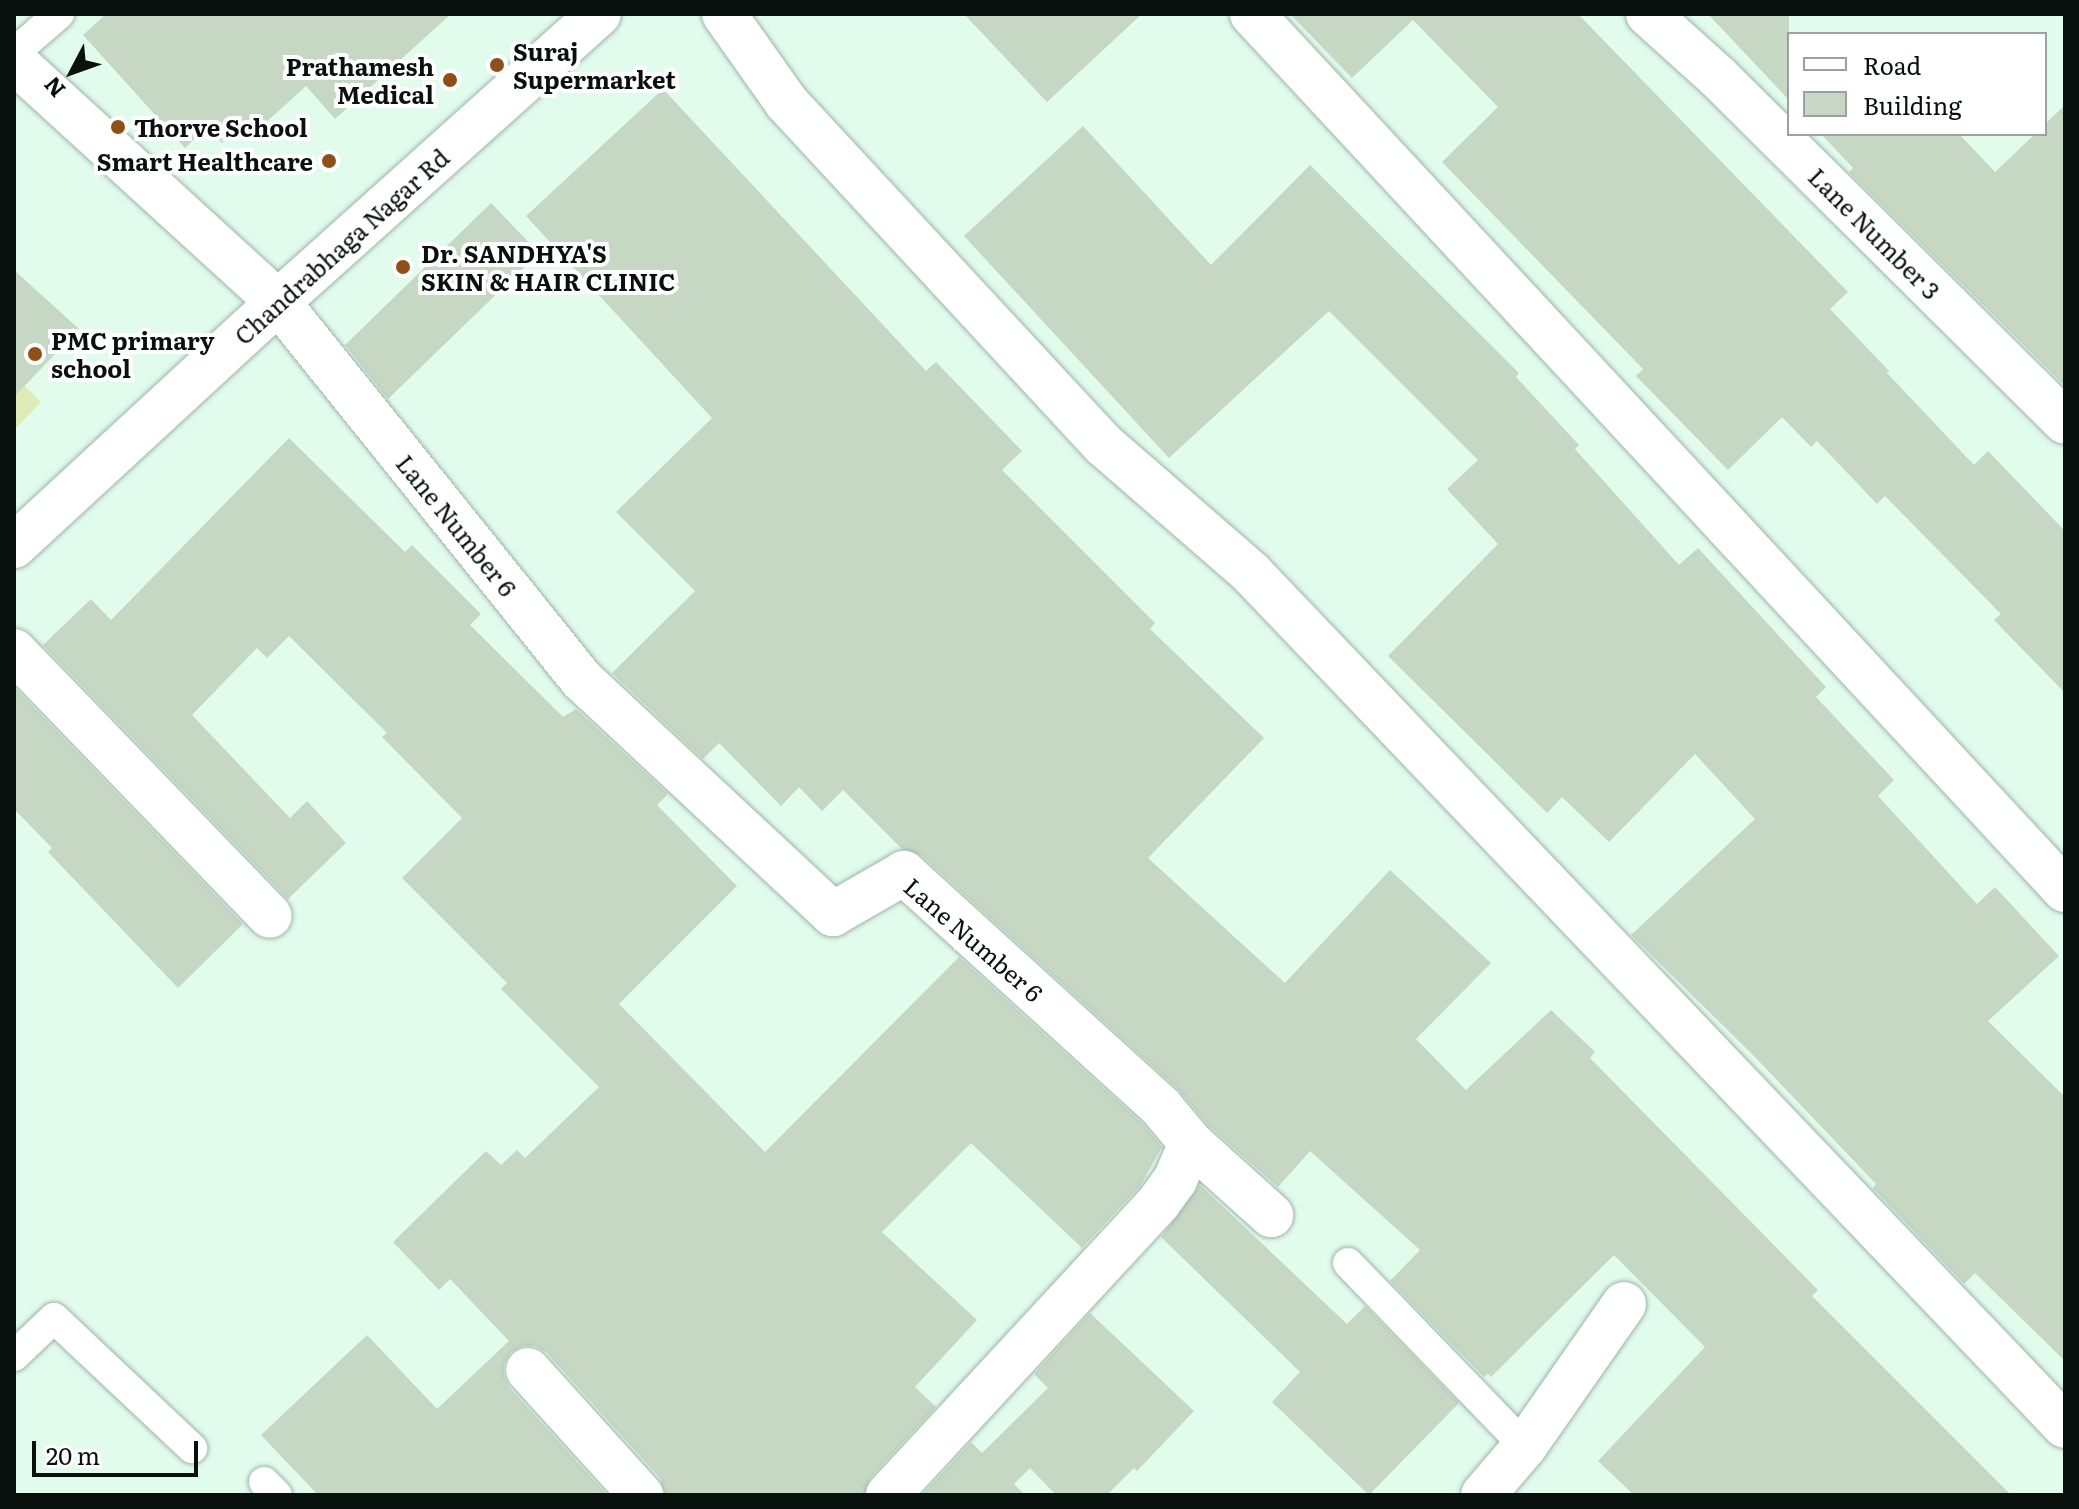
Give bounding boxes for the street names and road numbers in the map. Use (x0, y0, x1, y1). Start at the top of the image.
street label: Chandrabhaga Nagar Rd (228, 142, 454, 350)
street label: Lane Number 3 (1803, 161, 1947, 305)
street label: Lane Number 6 (391, 448, 523, 602)
street label: Lane Number 6 (899, 871, 1049, 1007)

